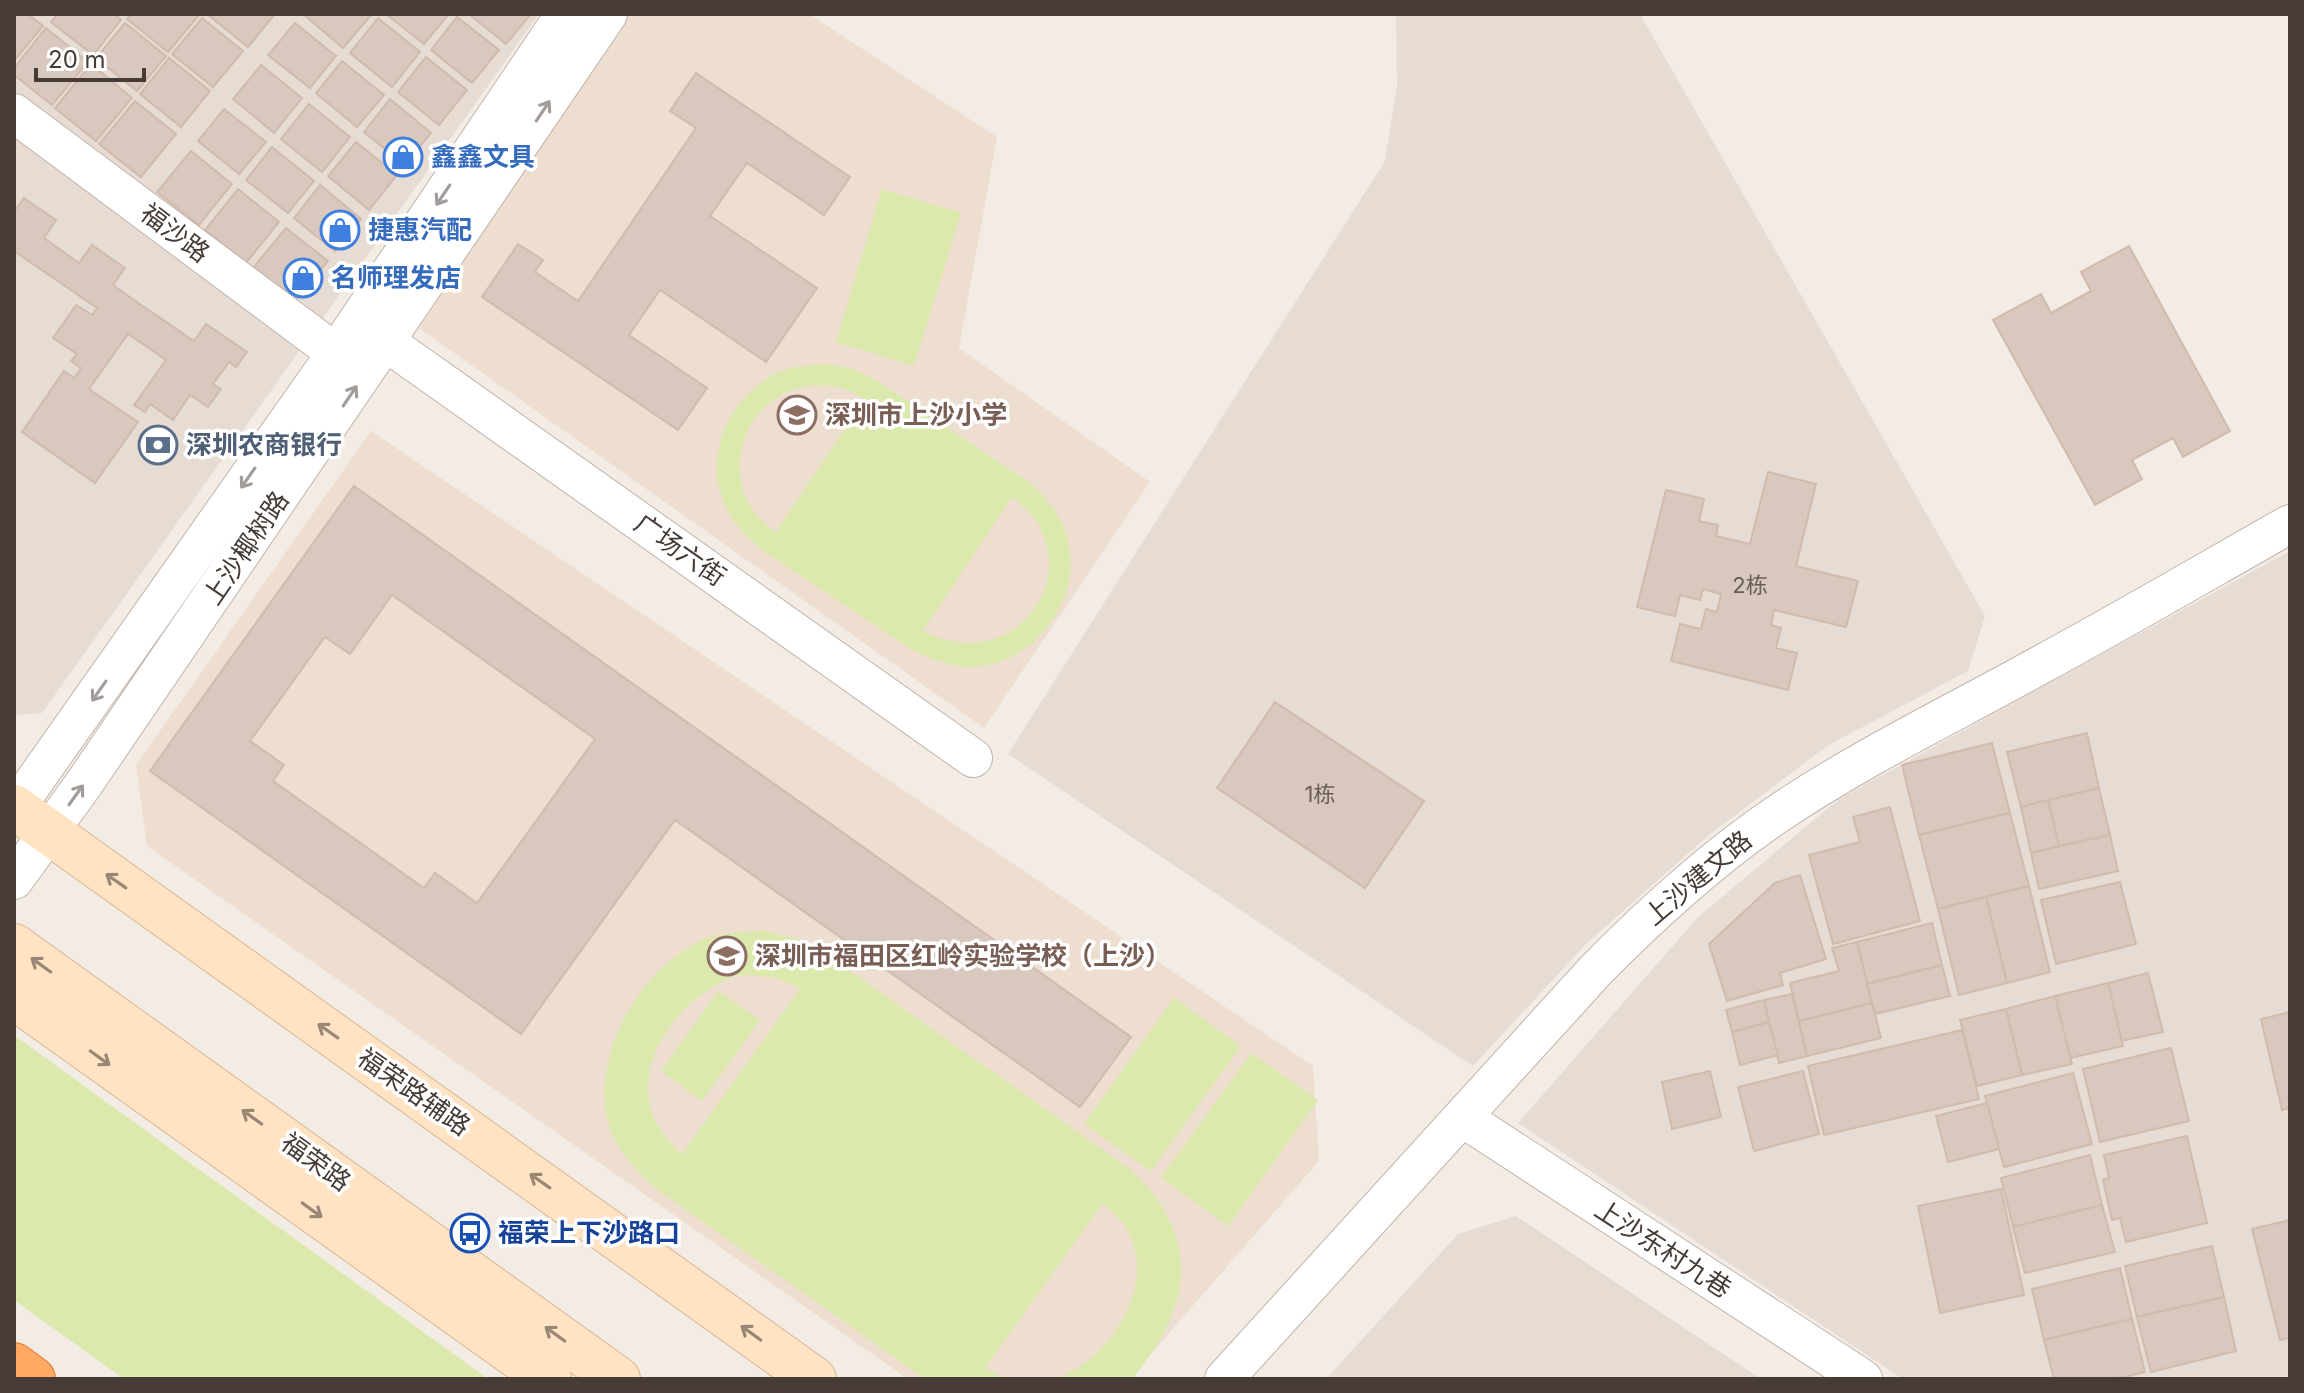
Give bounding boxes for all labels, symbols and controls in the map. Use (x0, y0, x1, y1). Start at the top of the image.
scale bar (36, 32, 144, 82)
text: 20 m (48, 45, 106, 74)
one-way arrow (535, 100, 551, 122)
shop icon: 鑫鑫文具 (382, 136, 424, 178)
place label: 鑫鑫文具 (431, 141, 535, 172)
one-way arrow (435, 183, 451, 205)
street label: 福沙路 (135, 197, 216, 268)
shop icon: 捷惠汽配 (319, 209, 361, 251)
place label: 捷惠汽配 (368, 214, 472, 245)
shop icon: 名师理发店 (282, 257, 324, 299)
place label: 名师理发店 (331, 262, 461, 293)
one-way arrow (342, 385, 358, 407)
school or university icon: 深圳市上沙小学 (776, 394, 818, 436)
place label: 深圳市上沙小学 (825, 399, 1007, 430)
bank icon: 深圳农商银行 (137, 424, 179, 466)
place label: 深圳农商银行 (186, 429, 342, 460)
one-way arrow (240, 466, 256, 488)
street label: 上沙椰树路 (196, 485, 295, 610)
street label: 广场六街 (629, 507, 732, 592)
house number: 2栋 (1732, 572, 1768, 598)
one-way arrow (91, 679, 107, 701)
house number: 1栋 (1305, 781, 1335, 807)
one-way arrow (68, 784, 84, 806)
street label: 上沙建文路 (1638, 824, 1757, 931)
one-way arrow (105, 873, 127, 889)
school or university icon: 深圳市福田区红岭实验学校（上沙） (706, 935, 748, 977)
place label: 深圳市福田区红岭实验学校（上沙） (755, 940, 1171, 971)
one-way arrow (31, 957, 53, 973)
one-way arrow (317, 1023, 339, 1039)
street label: 福荣路辅路 (352, 1042, 476, 1142)
one-way arrow (89, 1050, 111, 1067)
one-way arrow (242, 1109, 264, 1125)
street label: 福荣路 (276, 1126, 357, 1197)
one-way arrow (529, 1173, 551, 1189)
street label: 上沙东村九巷 (1589, 1193, 1737, 1304)
one-way arrow (300, 1201, 322, 1218)
bus stop icon: 福荣上下沙路口 (449, 1212, 491, 1254)
place label: 福荣上下沙路口 (498, 1217, 680, 1248)
one-way arrow (544, 1325, 566, 1342)
one-way arrow (741, 1325, 762, 1342)

